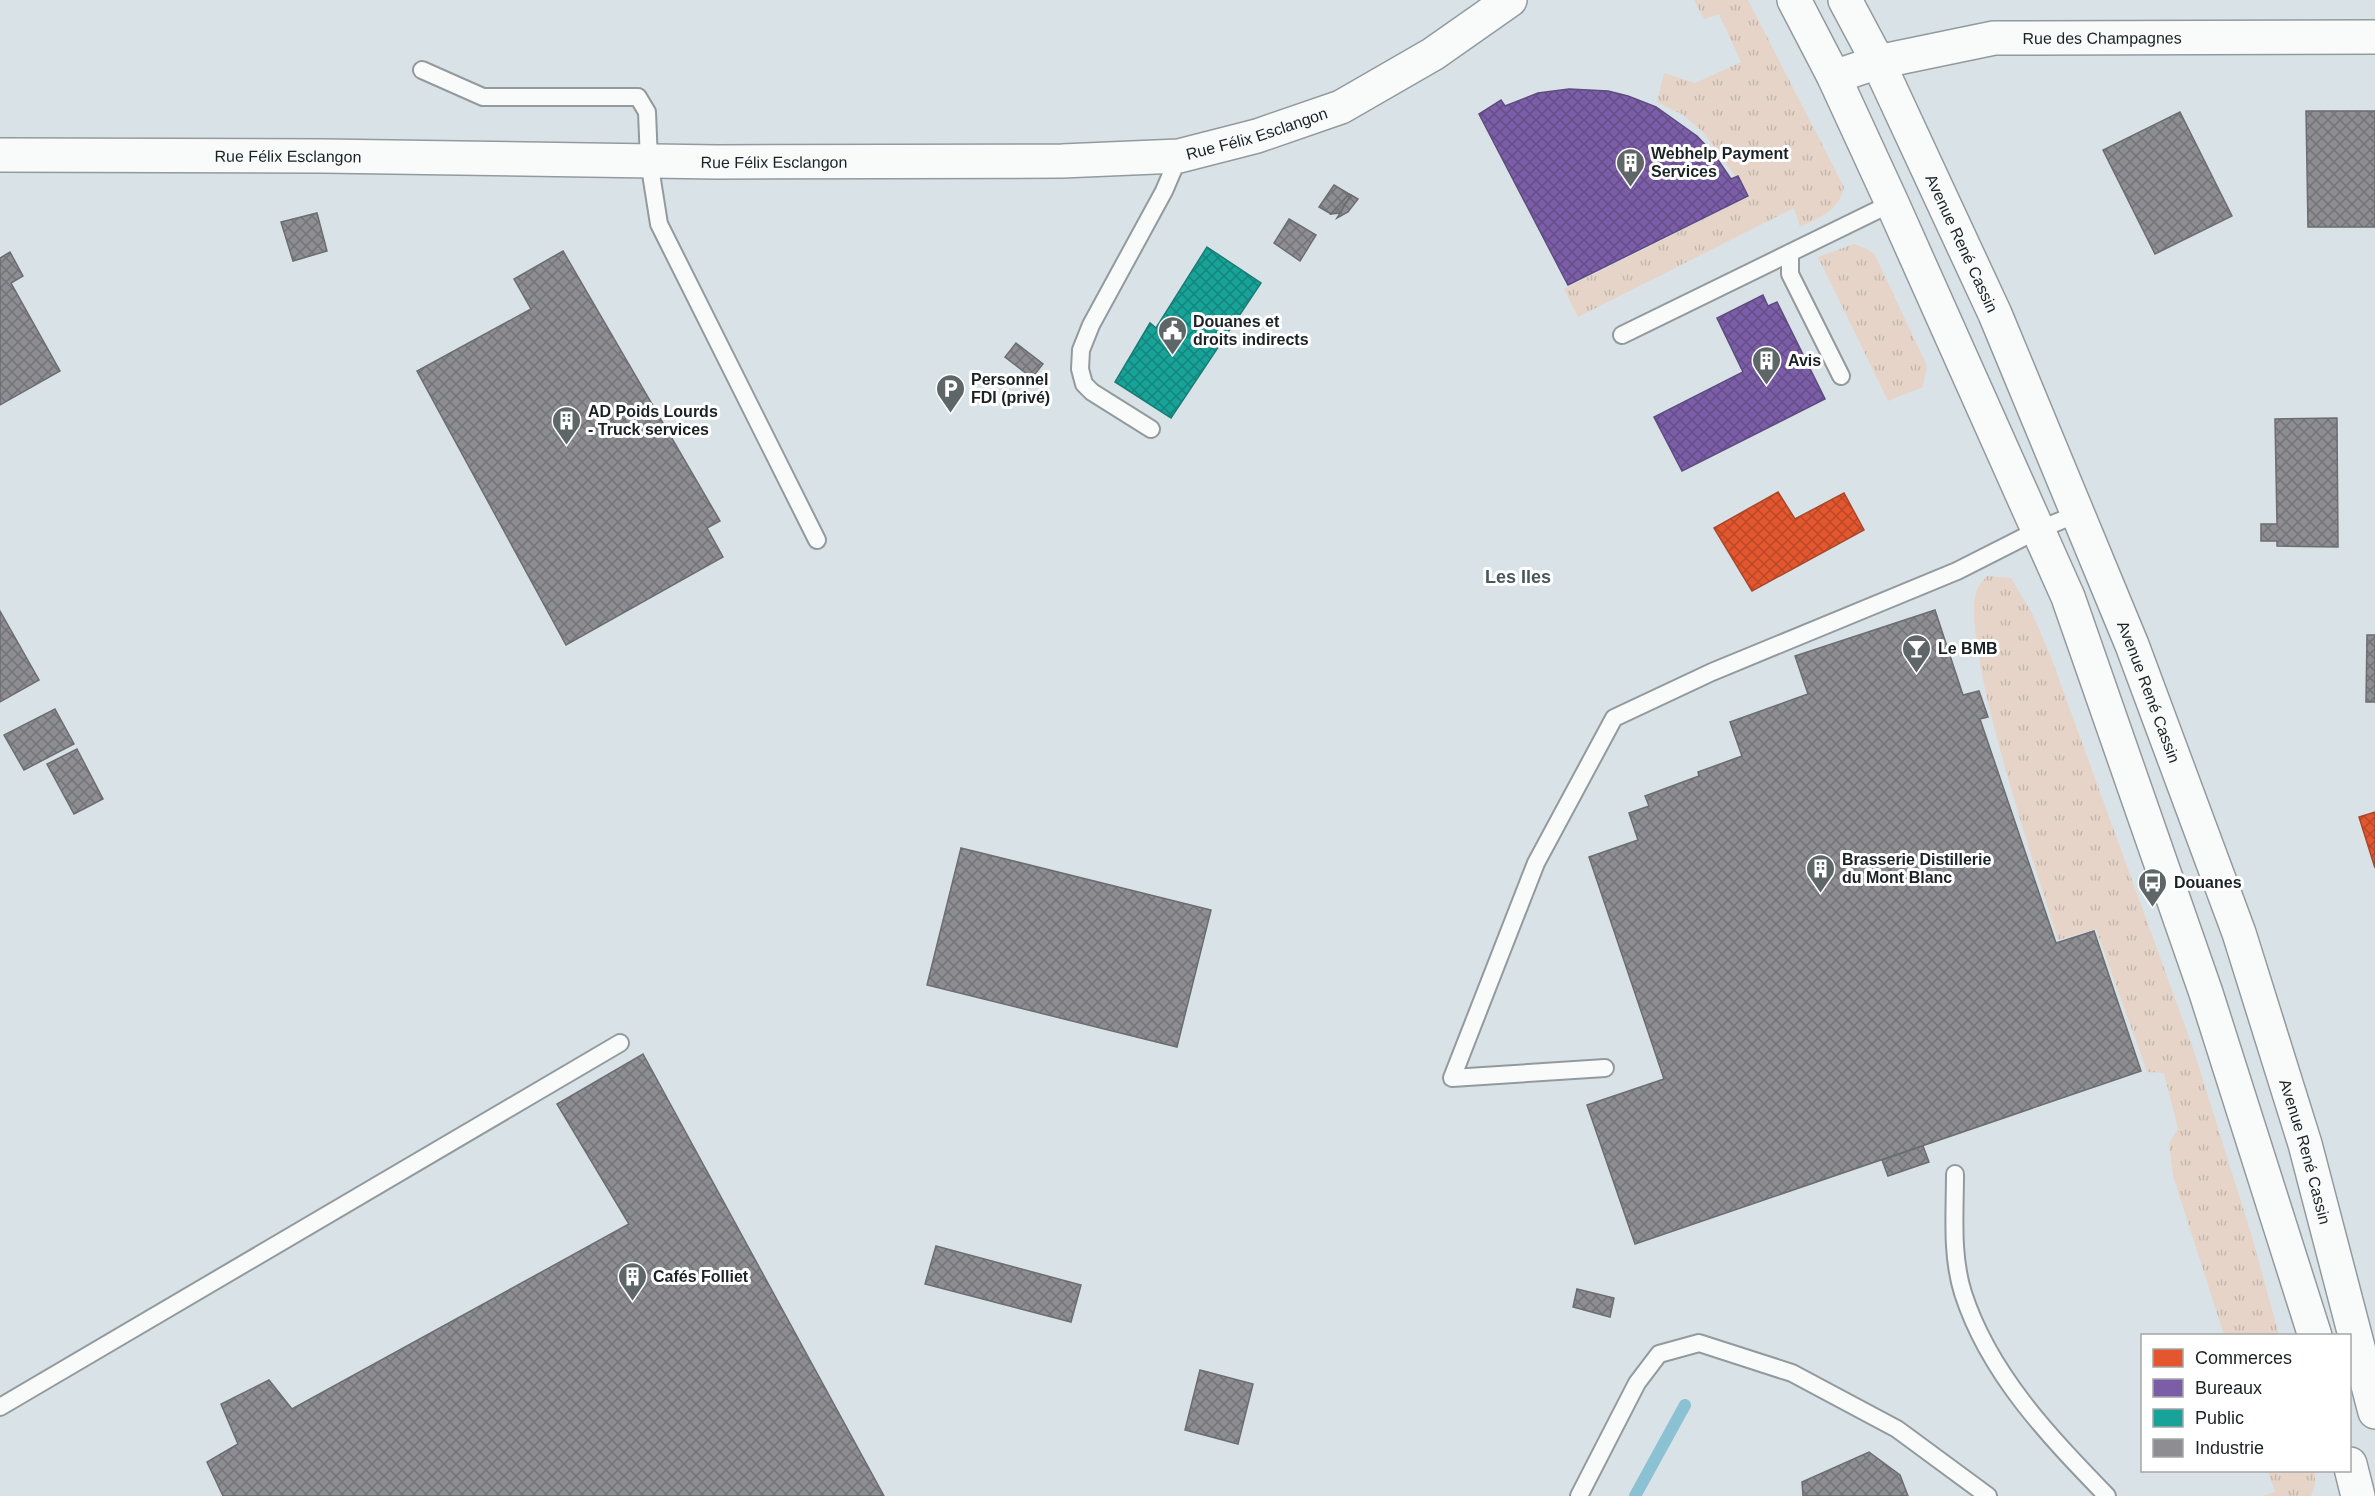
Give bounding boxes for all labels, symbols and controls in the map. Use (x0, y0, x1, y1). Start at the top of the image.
street label: Rue des Champagnes (2022, 30, 2182, 47)
street label: Rue Félix Esclangon (1184, 104, 1330, 163)
place label: Webhelp Payment Services (1651, 145, 1789, 180)
building icon: Webhelp Payment Services (1614, 146, 1646, 188)
street label: Rue Félix Esclangon (215, 148, 362, 166)
street label: Rue Félix Esclangon (700, 154, 847, 171)
street label: Avenue René Cassin (1922, 172, 2001, 315)
place label: Douanes et droits indirects (1193, 313, 1309, 348)
public building icon: Douanes et droits indirects (1156, 314, 1188, 356)
building icon: Avis (1751, 344, 1783, 386)
place label: Avis (1788, 352, 1821, 369)
place label: Personnel FDI (privé) (971, 371, 1050, 406)
parking icon: Personnel FDI (privé) (934, 372, 966, 414)
place label: AD Poids Lourds - Truck services (588, 403, 718, 438)
building icon: AD Poids Lourds - Truck services (551, 404, 583, 446)
district label: Les Iles (1485, 567, 1551, 587)
street label: Avenue René Cassin (2114, 618, 2183, 765)
bar icon: Le BMB (1901, 632, 1933, 674)
place label: Le BMB (1938, 640, 1998, 657)
place label: Brasserie Distillerie du Mont Blanc (1842, 851, 1992, 886)
building icon: Brasserie Distillerie du Mont Blanc (1805, 852, 1837, 894)
bus stop icon: Douanes (2137, 866, 2169, 908)
place label: Douanes (2174, 874, 2242, 891)
street label: Avenue René Cassin (2276, 1077, 2334, 1226)
building icon: Cafés Folliet (616, 1260, 648, 1302)
place label: Cafés Folliet (653, 1268, 749, 1285)
legend (2141, 1334, 2351, 1472)
text: Commerces (2195, 1348, 2292, 1368)
text: Bureaux (2195, 1378, 2262, 1398)
text: Public (2195, 1408, 2244, 1428)
text: Industrie (2195, 1438, 2264, 1458)

